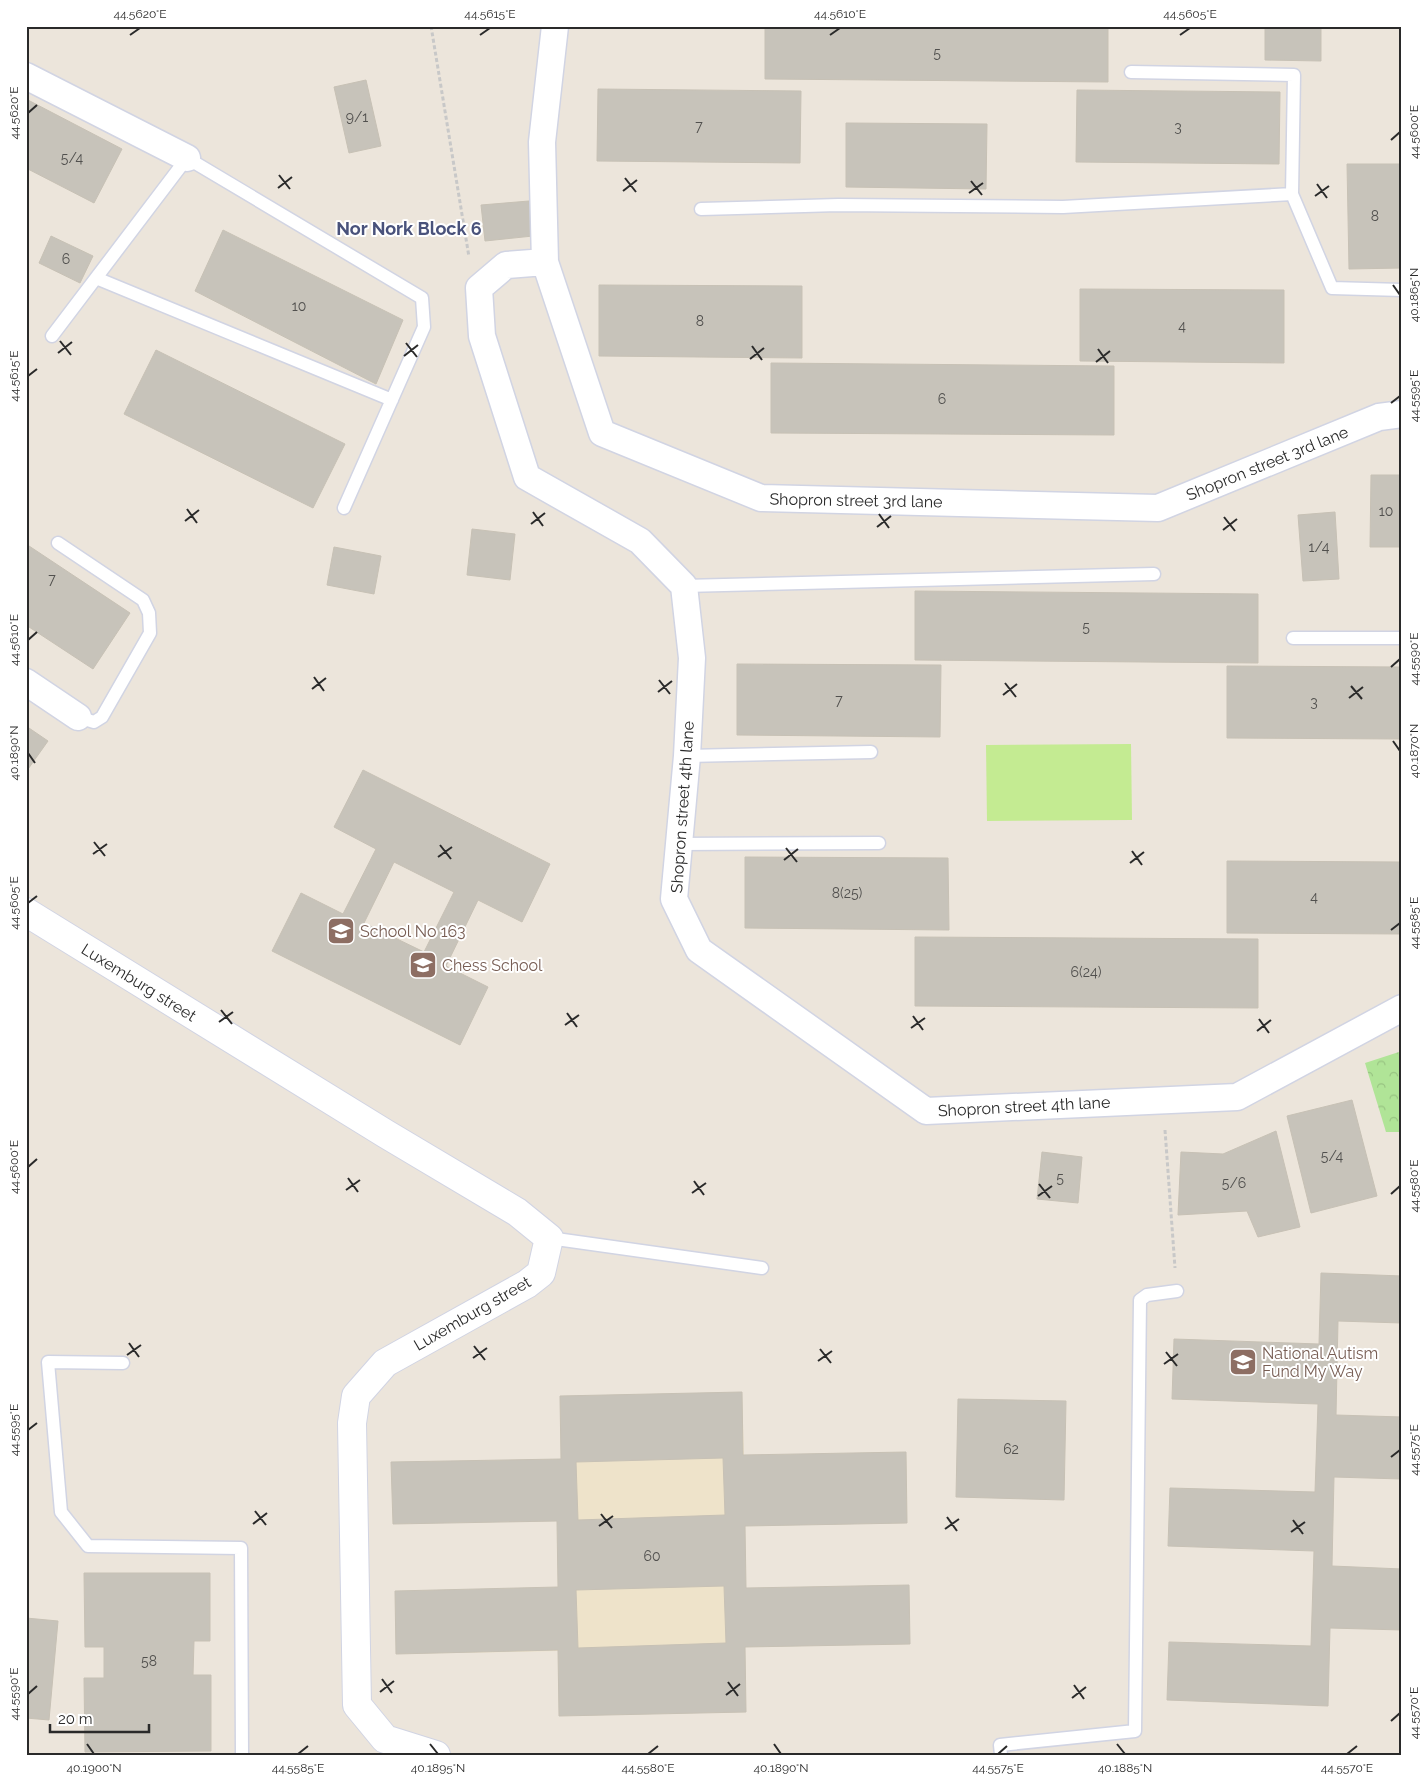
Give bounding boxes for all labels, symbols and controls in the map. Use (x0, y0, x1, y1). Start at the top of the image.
text: 44.5620°E (113, 7, 167, 21)
text: 44.5615°E (464, 7, 516, 21)
text: 44.5610°E (814, 7, 866, 21)
text: 44.5605°E (1163, 7, 1217, 21)
house number: 5 (933, 45, 941, 61)
text: 44.5620°E (7, 86, 21, 140)
text: 44.5600°E (1407, 105, 1421, 159)
house number: 9/1 (346, 109, 368, 125)
house number: 7 (695, 118, 703, 134)
house number: 3 (1174, 119, 1182, 135)
house number: 5/4 (61, 150, 84, 166)
house number: 8 (1371, 208, 1379, 224)
district label: Nor Nork Block 6 (336, 218, 482, 239)
house number: 6 (62, 251, 70, 267)
text: 40.1865°N (1407, 268, 1421, 322)
house number: 10 (292, 298, 306, 314)
house number: 8 (696, 313, 704, 329)
house number: 4 (1178, 318, 1186, 334)
text: 44.5615°E (7, 350, 21, 402)
text: 44.5595°E (1407, 370, 1421, 422)
house number: 6 (938, 391, 946, 407)
street label: Shopron street 3rd lane (1183, 422, 1351, 505)
street label: Shopron street 3rd lane (769, 489, 943, 512)
house number: 10 (1379, 503, 1393, 519)
house number: 1/4 (1309, 539, 1330, 555)
house number: 7 (48, 571, 56, 587)
text: 44.5610°E (7, 614, 21, 666)
house number: 5 (1082, 619, 1090, 635)
text: 44.5590°E (1407, 632, 1421, 686)
house number: 7 (835, 692, 843, 708)
house number: 3 (1310, 694, 1318, 710)
street label: Shopron street 4th lane (667, 720, 698, 894)
text: 40.1870°N (1407, 724, 1421, 778)
text: 40.1890°N (7, 725, 21, 781)
text: 44.5605°E (7, 876, 21, 930)
house number: 8(25) (832, 885, 863, 901)
house number: 4 (1310, 889, 1318, 905)
text: 44.5585°E (1407, 897, 1421, 949)
school or university icon: School No 163 (326, 916, 356, 946)
place label: School No 163 (360, 922, 466, 941)
street label: Luxemburg street (78, 939, 200, 1026)
school or university icon: Chess School (408, 950, 438, 980)
place label: Chess School (442, 956, 543, 975)
house number: 6(24) (1071, 964, 1102, 980)
street label: Shopron street 4th lane (937, 1092, 1111, 1121)
text: 44.5600°E (7, 1140, 21, 1194)
house number: 5/4 (1321, 1148, 1344, 1164)
text: 44.5580°E (1407, 1159, 1421, 1213)
house number: 5 (1056, 1170, 1064, 1186)
house number: 5/6 (1222, 1175, 1246, 1191)
street label: Luxemburg street (410, 1272, 535, 1355)
place label: National Autism Fund My Way (1262, 1344, 1378, 1381)
school or university icon: National Autism Fund My Way (1228, 1347, 1258, 1377)
text: 44.5595°E (7, 1404, 21, 1456)
text: 44.5575°E (1407, 1424, 1421, 1476)
house number: 62 (1003, 1441, 1019, 1457)
house number: 60 (643, 1548, 661, 1564)
house number: 58 (141, 1653, 157, 1669)
text: 44.5590°E (7, 1667, 21, 1721)
text: 44.5570°E (1407, 1687, 1421, 1739)
scale bar (50, 1701, 149, 1733)
text: 20 m (58, 1710, 93, 1728)
text: 40.1900°N (66, 1761, 122, 1775)
text: 44.5585°E (272, 1761, 324, 1775)
text: 40.1895°N (411, 1761, 465, 1775)
text: 44.5580°E (621, 1761, 675, 1775)
text: 40.1890°N (753, 1761, 809, 1775)
text: 44.5575°E (972, 1761, 1024, 1775)
text: 40.1885°N (1098, 1761, 1152, 1775)
text: 44.5570°E (1321, 1761, 1373, 1775)

